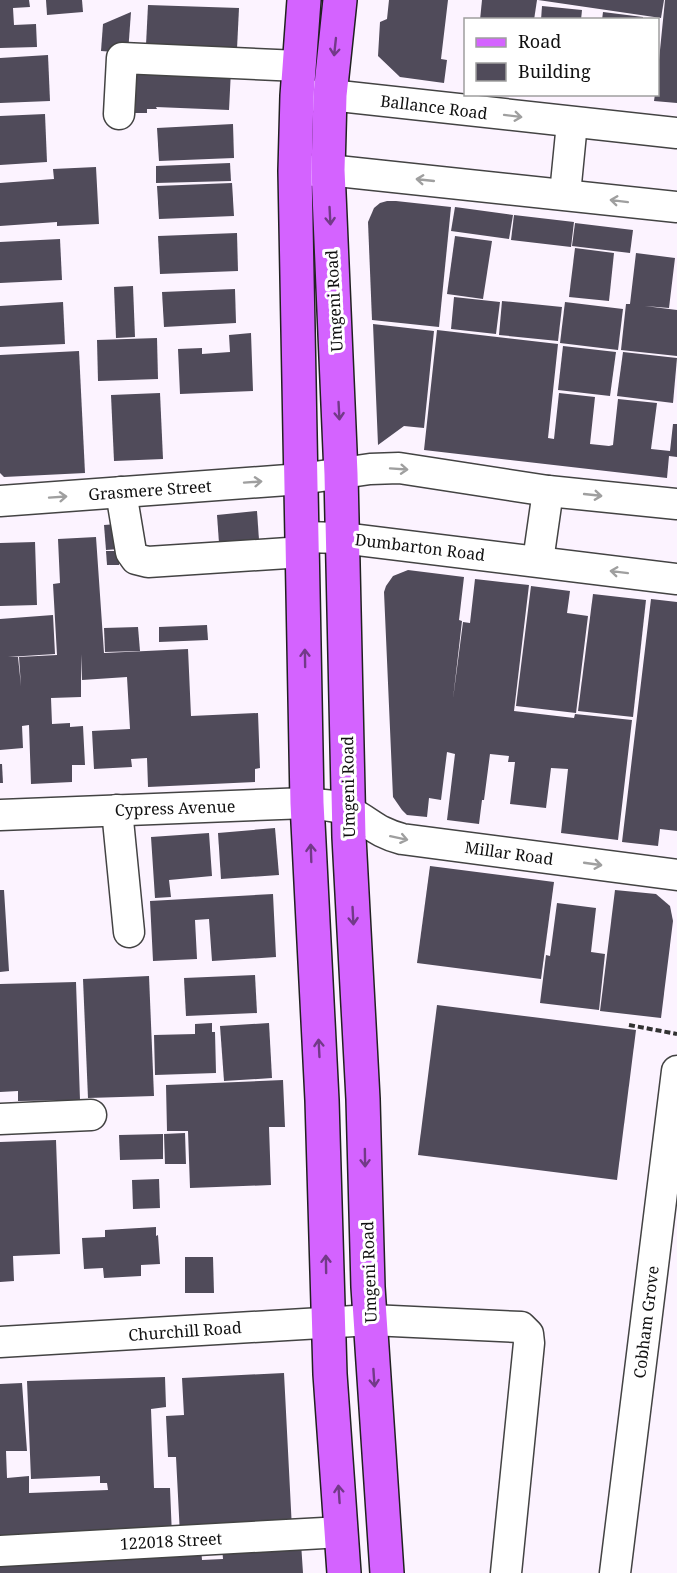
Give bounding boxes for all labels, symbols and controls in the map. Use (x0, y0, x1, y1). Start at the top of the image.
legend (464, 18, 659, 96)
text: Road (518, 29, 561, 53)
one-way arrow (329, 37, 340, 57)
text: Building (518, 59, 591, 83)
street label: Ballance Road (379, 90, 489, 125)
one-way arrow (503, 111, 523, 122)
one-way arrow (416, 174, 435, 185)
one-way arrow (609, 195, 629, 206)
one-way arrow (325, 206, 336, 226)
street label: Umgeni Road (320, 249, 348, 352)
one-way arrow (333, 401, 344, 421)
one-way arrow (389, 464, 409, 475)
street label: Grasmere Street (88, 475, 213, 505)
one-way arrow (242, 477, 262, 488)
one-way arrow (582, 490, 602, 501)
one-way arrow (48, 491, 68, 502)
street label: Dumbarton Road (354, 528, 487, 566)
one-way arrow (610, 566, 629, 577)
one-way arrow (299, 649, 310, 669)
street label: Umgeni Road (336, 736, 360, 838)
street label: Cypress Avenue (114, 795, 236, 821)
one-way arrow (390, 832, 409, 844)
street label: Millar Road (463, 836, 555, 870)
one-way arrow (305, 844, 316, 864)
one-way arrow (582, 859, 602, 870)
one-way arrow (348, 906, 359, 926)
one-way arrow (314, 1038, 325, 1058)
one-way arrow (359, 1147, 371, 1167)
street label: Umgeni Road (356, 1221, 382, 1323)
one-way arrow (320, 1254, 332, 1274)
street label: Cobham Grove (628, 1264, 664, 1380)
street label: Churchill Road (128, 1316, 243, 1346)
one-way arrow (369, 1368, 380, 1388)
one-way arrow (333, 1484, 344, 1504)
street label: 122018 Street (119, 1527, 223, 1555)

